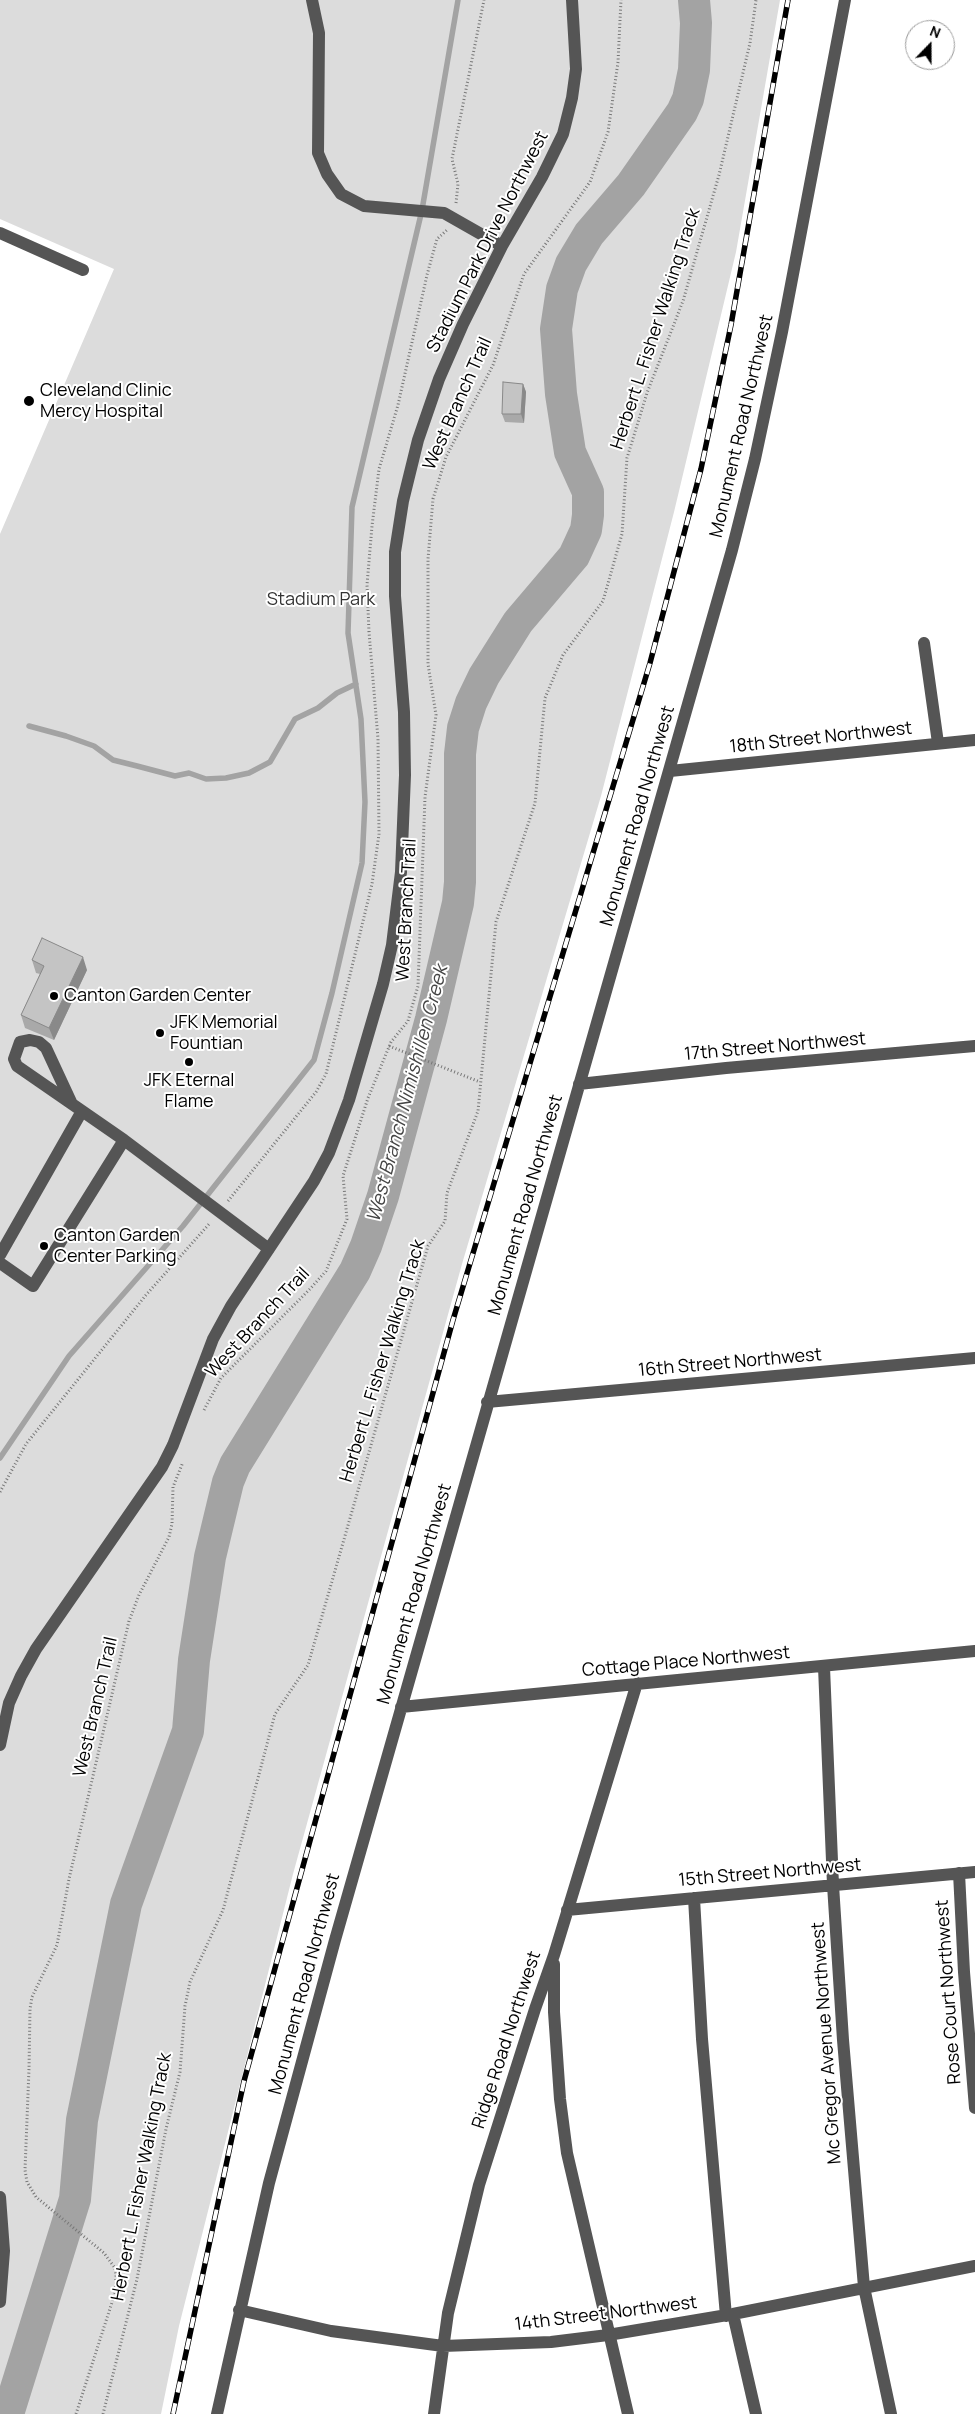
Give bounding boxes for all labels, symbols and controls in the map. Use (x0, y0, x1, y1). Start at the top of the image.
north arrow (905, 20, 955, 70)
text: N (927, 21, 944, 42)
street label: Stadium Park Drive Northwest (423, 128, 553, 356)
street label: Herbert L. Fisher Walking Track (607, 206, 705, 452)
street label: Monument Road Northwest (706, 312, 778, 540)
street label: West Branch Trail (419, 334, 497, 474)
place label: Cleveland Clinic Mercy Hospital (40, 380, 172, 422)
marker: Cleveland Clinic Mercy Hospital (22, 394, 36, 408)
park label: Stadium Park (267, 589, 375, 611)
street label: Monument Road Northwest (596, 703, 680, 929)
street label: 18th Street Northwest (729, 718, 913, 758)
street label: West Branch Trail (392, 838, 422, 982)
water label: West Branch Nimishillen Creek (363, 963, 453, 1225)
place label: Canton Garden Center (64, 985, 251, 1007)
marker: Canton Garden Center (48, 990, 60, 1002)
place label: JFK Memorial Fountian (170, 1012, 278, 1054)
marker: JFK Memorial Fountian (154, 1027, 166, 1039)
street label: 17th Street Northwest (683, 1028, 867, 1066)
marker: JFK Eternal Flame (183, 1056, 195, 1068)
place label: JFK Eternal Flame (144, 1070, 234, 1112)
street label: Monument Road Northwest (484, 1092, 568, 1318)
place label: Canton Garden Center Parking (54, 1225, 180, 1268)
street label: Herbert L. Fisher Walking Track (336, 1237, 430, 1485)
marker: Canton Garden Center Parking (38, 1240, 50, 1252)
street label: West Branch Trail (201, 1263, 315, 1383)
street label: 16th Street Northwest (637, 1344, 823, 1382)
street label: Monument Road Northwest (373, 1481, 457, 1707)
street label: West Branch Trail (69, 1635, 123, 1779)
street label: Cottage Place Northwest (581, 1642, 791, 1682)
street label: 15th Street Northwest (678, 1854, 862, 1892)
street label: Monument Road Northwest (265, 1871, 345, 2097)
street label: Rose Court Northwest (932, 1899, 966, 2085)
street label: Mc Gregor Avenue Northwest (808, 1921, 846, 2165)
street label: Ridge Road Northwest (468, 1949, 546, 2131)
street label: Herbert L. Fisher Walking Track (107, 2051, 177, 2303)
street label: 14th Street Northwest (514, 2292, 698, 2336)

